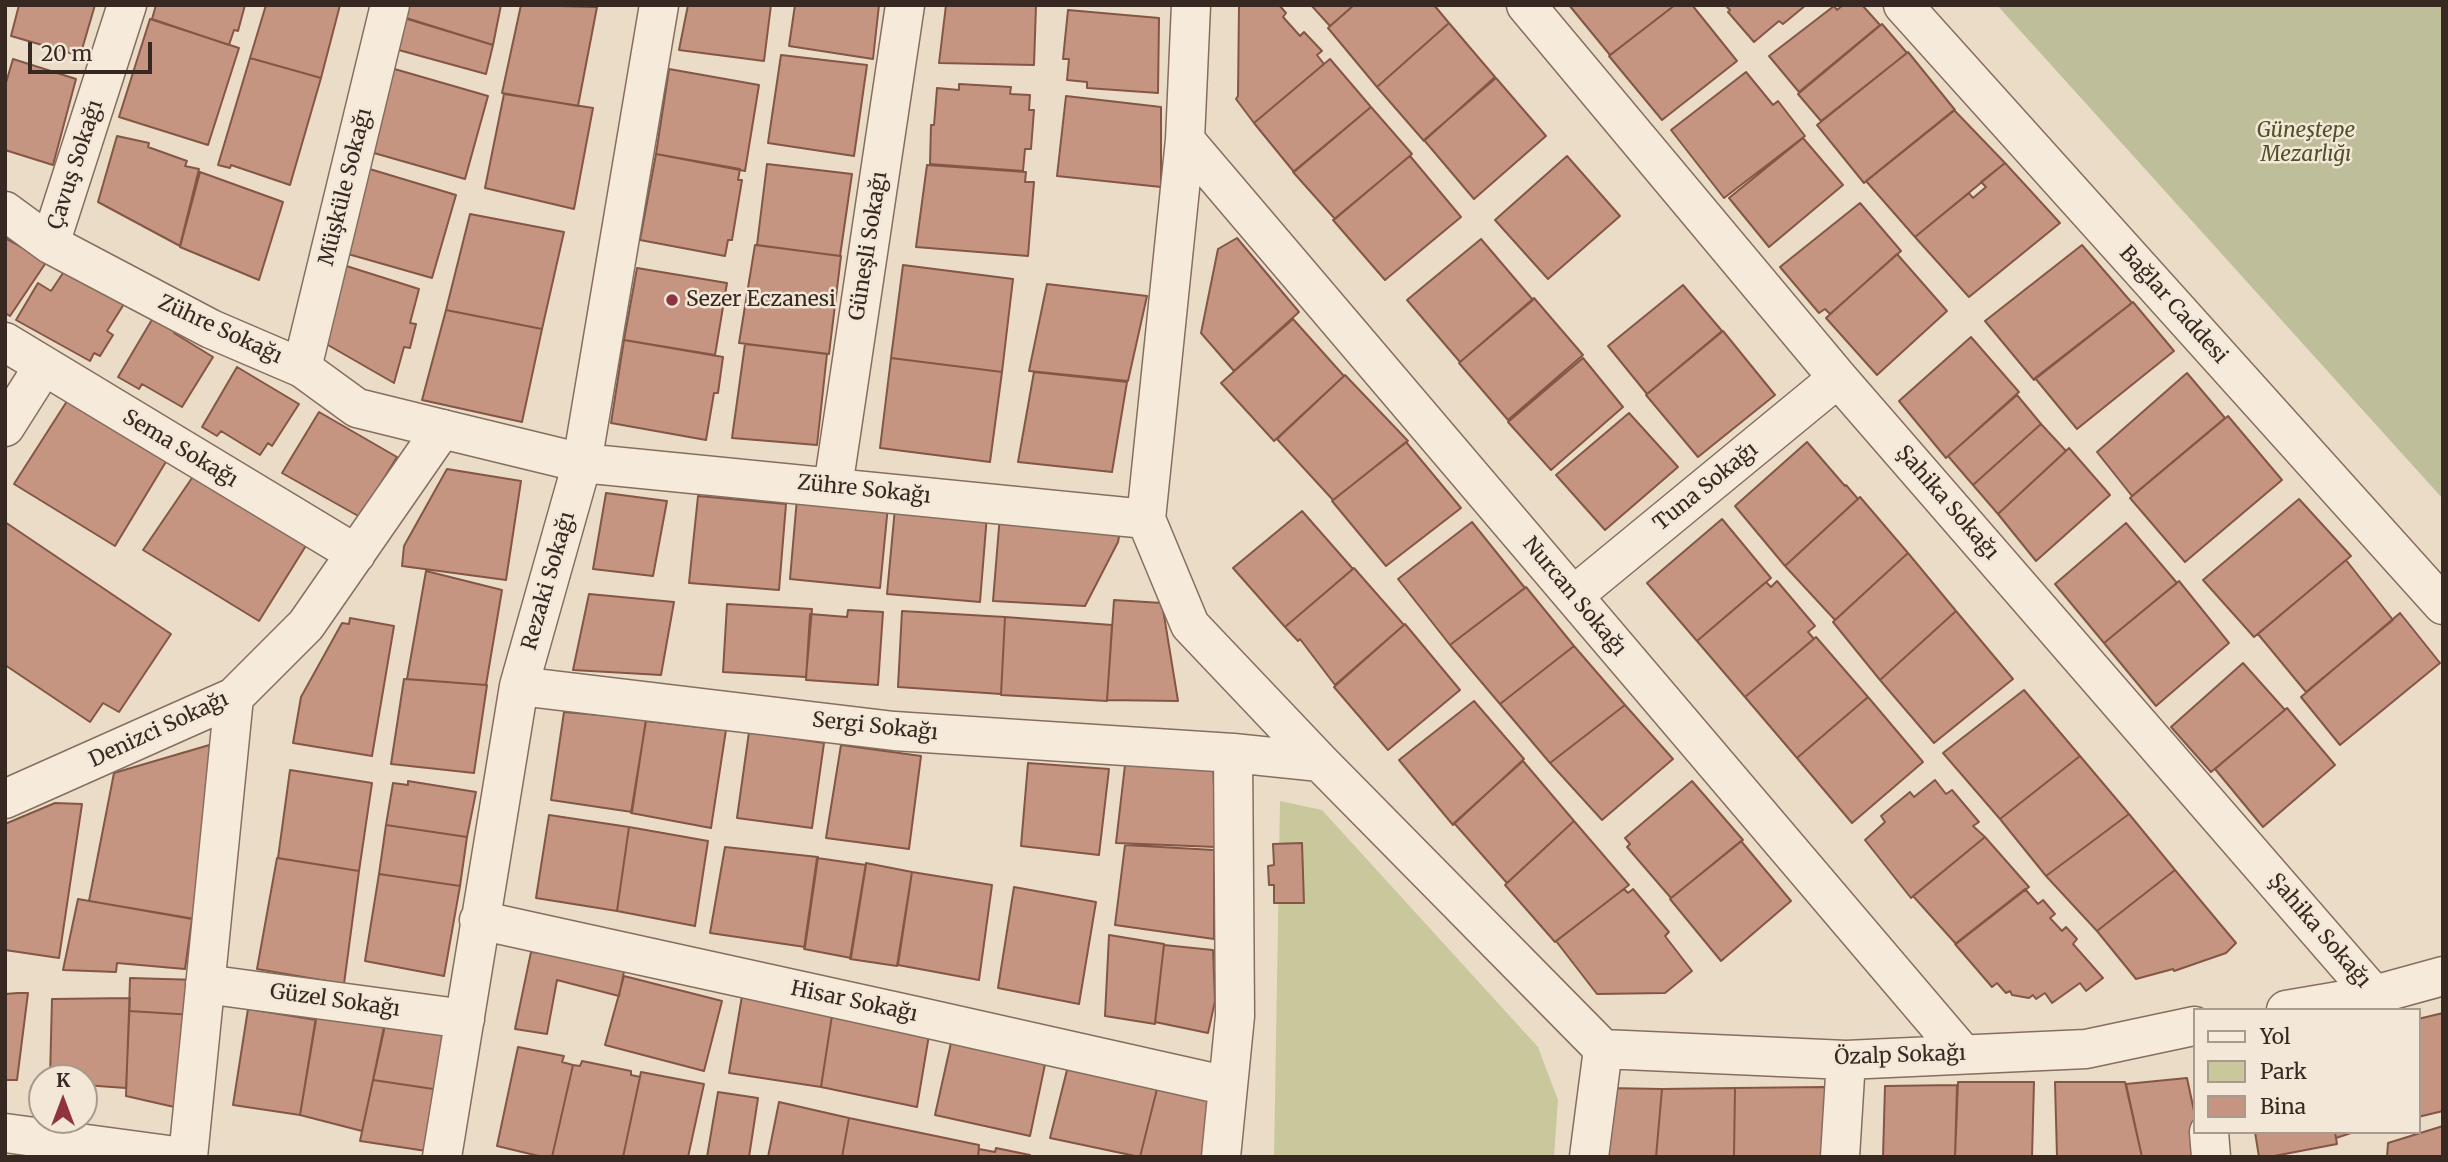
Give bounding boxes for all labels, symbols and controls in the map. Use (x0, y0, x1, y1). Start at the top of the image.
scale bar (32, 28, 156, 72)
text: 20 m (41, 40, 92, 67)
street label: Çavuş Sokağı (43, 97, 109, 233)
street label: Müşküle Sokağı (314, 106, 378, 268)
park label: Güneştepe Mezarlığı (2257, 118, 2355, 168)
street label: Güneşli Sokağı (845, 170, 893, 322)
street label: Bağlar Caddesi (2114, 241, 2232, 369)
place label: Sezer Eczanesi (686, 287, 836, 313)
street label: Zühre Sokağı (154, 290, 286, 370)
marker: Sezer Eczanesi (664, 292, 680, 308)
street label: Sema Sokağı (118, 405, 242, 493)
street label: Tuna Sokağı (1649, 437, 1763, 537)
street label: Şahika Sokağı (1891, 441, 2003, 565)
street label: Zühre Sokağı (796, 470, 932, 510)
street label: Rezaki Sokağı (517, 509, 581, 653)
street label: Nurcan Sokağı (1517, 532, 1631, 662)
street label: Denizci Sokağı (85, 687, 233, 773)
street label: Sergi Sokağı (811, 708, 939, 746)
street label: Şahika Sokağı (2263, 869, 2375, 993)
street label: Hisar Sokağı (788, 976, 920, 1028)
street label: Güzel Sokağı (268, 979, 402, 1023)
legend (2192, 1008, 2420, 1134)
text: Yol (2260, 1023, 2290, 1050)
street label: Özalp Sokağı (1834, 1041, 1966, 1071)
text: Park (2260, 1058, 2307, 1085)
north arrow (28, 1064, 98, 1134)
text: K (56, 1068, 70, 1092)
text: Bina (2260, 1093, 2306, 1120)

